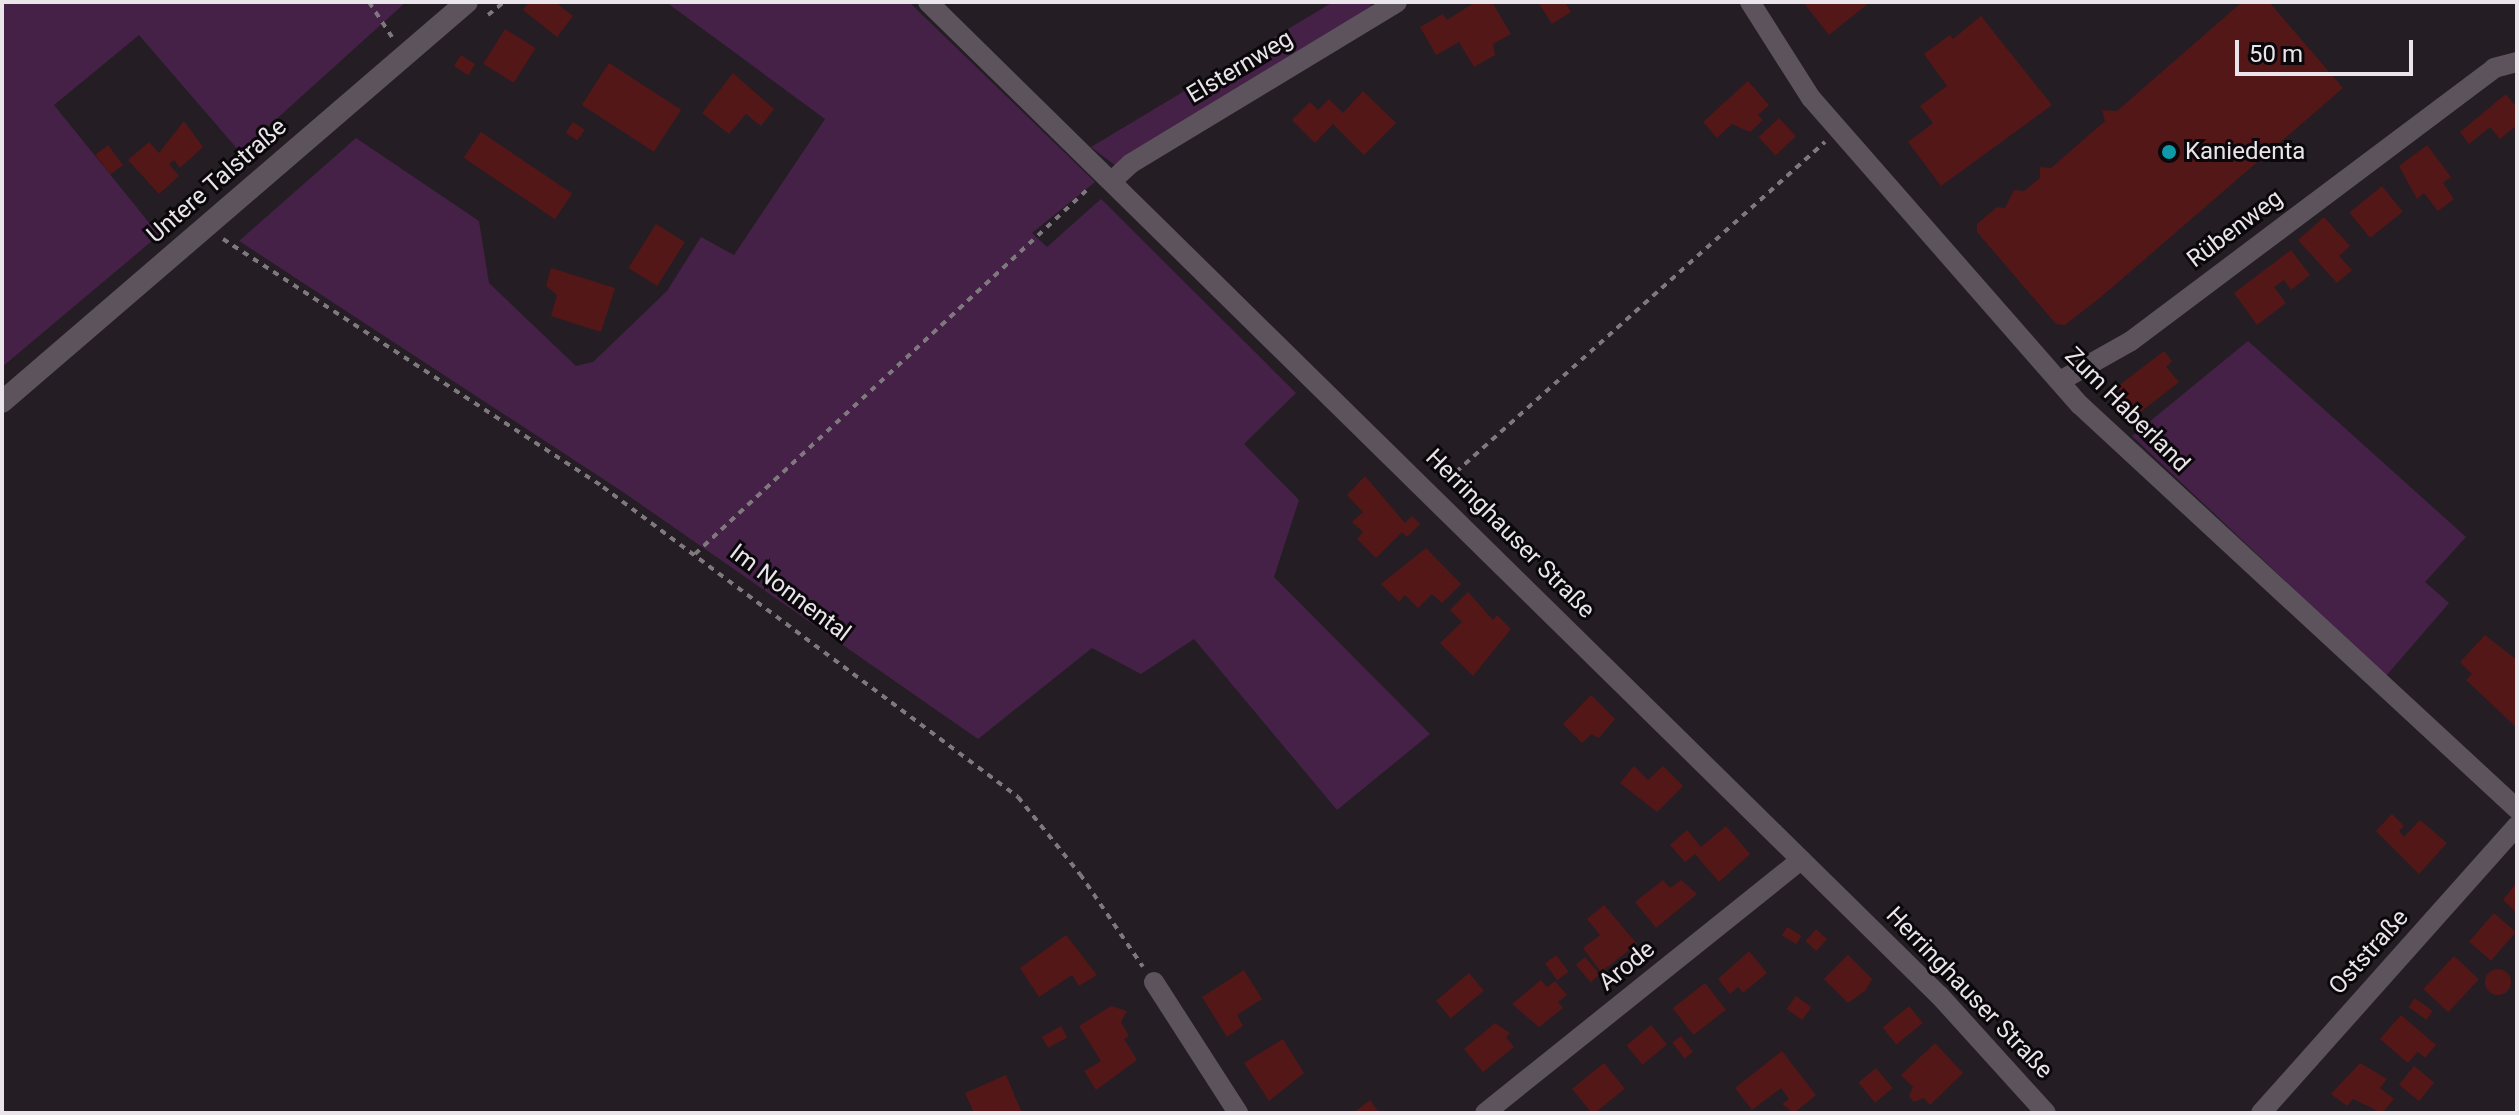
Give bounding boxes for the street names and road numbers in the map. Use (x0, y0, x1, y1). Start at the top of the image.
street label: Elsternweg (1182, 24, 1298, 110)
street label: Untere Talstraße (141, 112, 293, 250)
street label: Rübenweg (2182, 184, 2288, 274)
street label: Zum Haberland (2059, 342, 2195, 478)
street label: Herringhauser Straße (1419, 443, 1601, 625)
street label: Im Nonnental (724, 538, 856, 648)
street label: Herringhauser Straße (1880, 901, 2058, 1085)
street label: Oststraße (2323, 903, 2415, 1001)
street label: Arode (1593, 935, 1661, 997)

